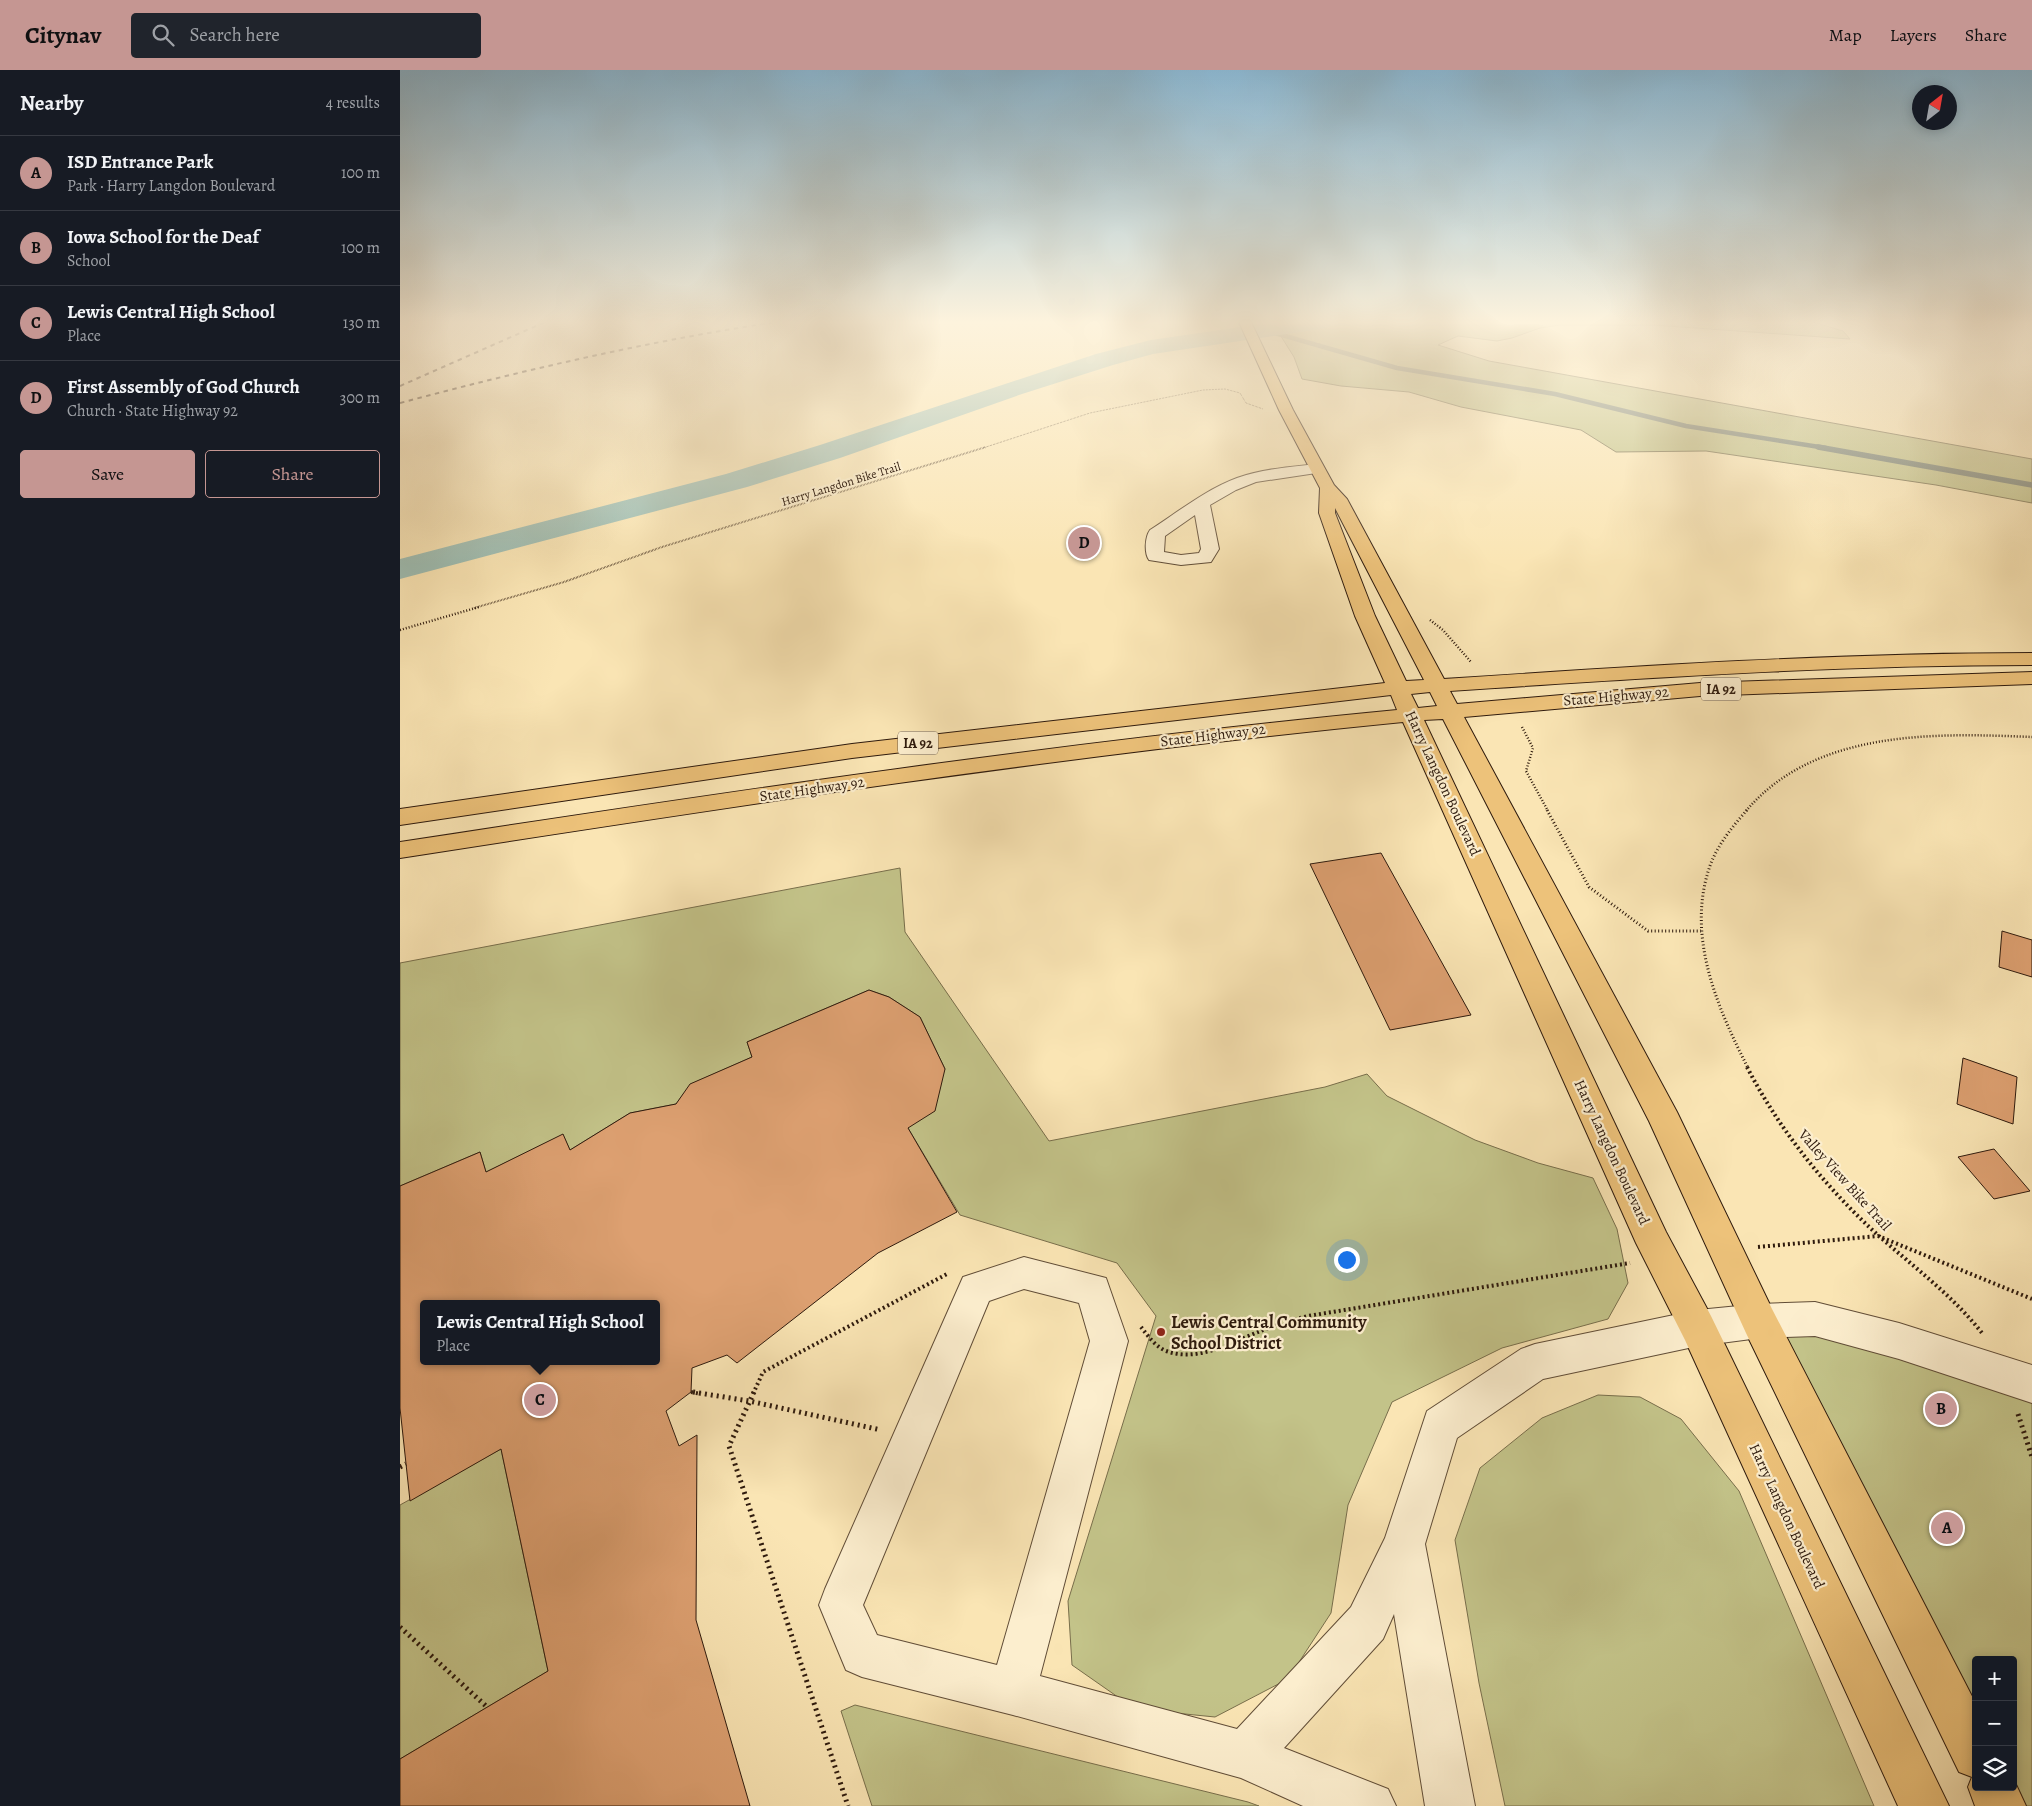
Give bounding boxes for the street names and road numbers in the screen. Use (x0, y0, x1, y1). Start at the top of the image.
street label: Harry Langdon Bike Trail (780, 458, 903, 510)
road number: IA 92 (1701, 678, 1741, 700)
street label: State Highway 92 (1562, 681, 1670, 711)
street label: Harry Langdon Boulevard (1400, 707, 1486, 860)
street label: State Highway 92 (1159, 719, 1267, 751)
road number: IA 92 (898, 731, 938, 754)
street label: State Highway 92 (758, 772, 866, 806)
street label: Harry Langdon Boulevard (1569, 1076, 1655, 1229)
street label: Valley View Bike Trail (1793, 1124, 1896, 1235)
street label: Harry Langdon Boulevard (1744, 1440, 1830, 1593)

